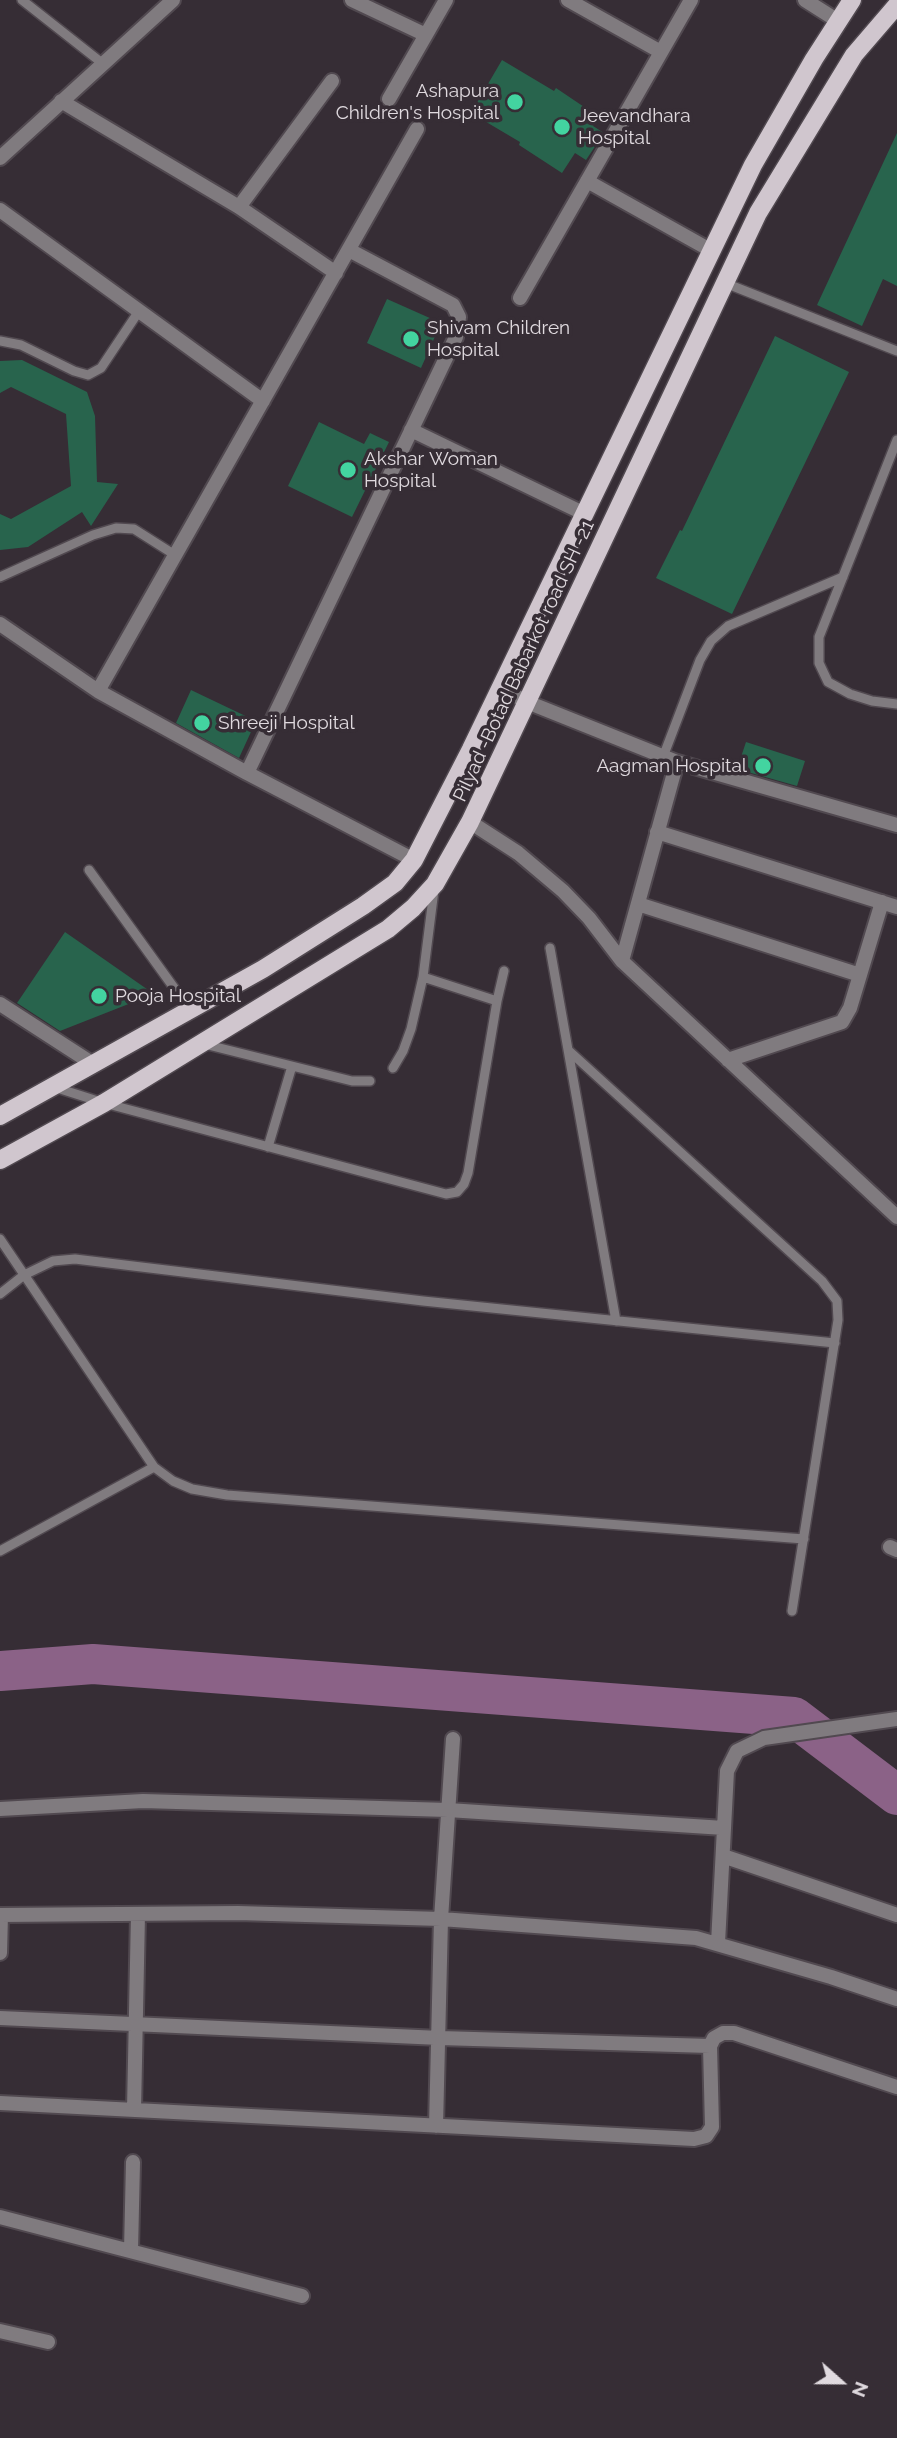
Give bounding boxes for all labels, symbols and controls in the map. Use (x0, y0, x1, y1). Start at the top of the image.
place label: Ashapura Children's Hospital (336, 80, 499, 124)
marker: Ashapura Children's Hospital (505, 92, 525, 112)
place label: Jeevandhara Hospital (578, 105, 691, 149)
marker: Jeevandhara Hospital (552, 117, 572, 137)
place label: Shivam Children Hospital (427, 317, 570, 361)
marker: Shivam Children Hospital (401, 329, 421, 349)
place label: Akshar Woman Hospital (364, 448, 498, 492)
marker: Akshar Woman Hospital (338, 460, 358, 480)
street label: Pilyad -Botad Babarkot road SH -21 (449, 517, 599, 805)
place label: Shreeji Hospital (218, 712, 355, 734)
marker: Shreeji Hospital (192, 713, 212, 733)
place label: Aagman Hospital (596, 755, 747, 777)
marker: Aagman Hospital (753, 756, 773, 776)
place label: Pooja Hospital (115, 985, 241, 1007)
marker: Pooja Hospital (89, 986, 109, 1006)
north arrow (806, 2347, 876, 2417)
text: N (848, 2379, 873, 2400)

